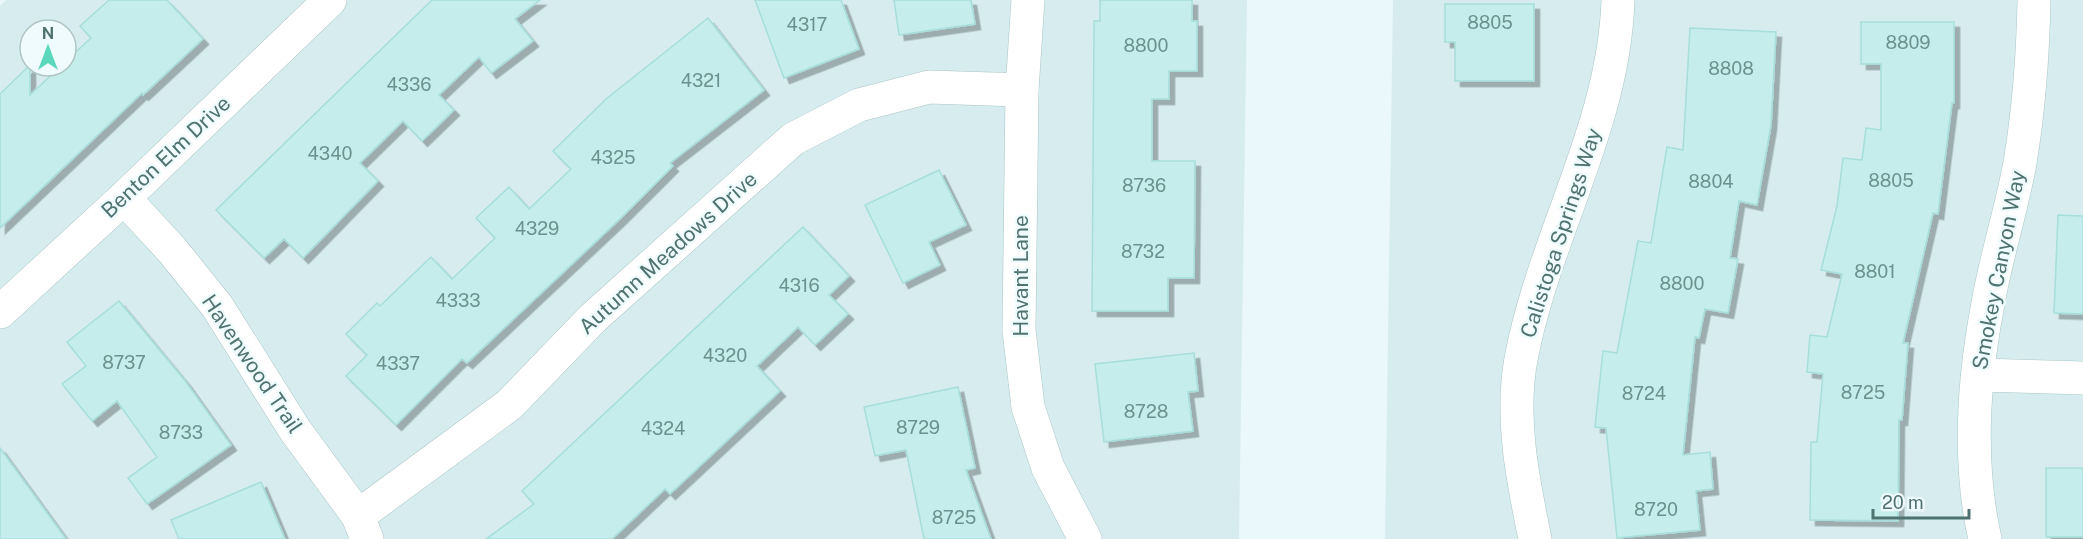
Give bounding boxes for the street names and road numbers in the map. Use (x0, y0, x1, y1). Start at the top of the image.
street label: Benton Elm Drive (96, 90, 235, 223)
street label: Calistoga Springs Way (1515, 125, 1606, 341)
street label: Autumn Meadows Drive (574, 166, 762, 339)
street label: Smokey Canyon Way (1967, 168, 2030, 372)
street label: Havant Lane (1008, 215, 1033, 337)
street label: Havenwood Trail (197, 290, 308, 438)

